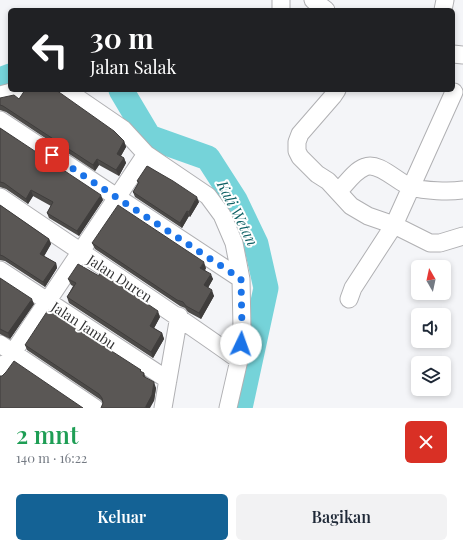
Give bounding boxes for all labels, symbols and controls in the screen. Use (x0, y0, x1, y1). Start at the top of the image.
text: 30 m (90, 19, 154, 56)
icon: left (24, 24, 76, 76)
text: Jalan Salak (90, 55, 176, 79)
pin (35, 138, 69, 172)
icon: arrive (41, 144, 63, 166)
water label: Kali Wetan (213, 176, 263, 249)
street label: Jalan Duren (83, 249, 157, 306)
north arrow (411, 260, 451, 300)
map controls (411, 260, 451, 396)
street label: Jalan Jambu (47, 296, 120, 353)
button: sound (411, 308, 451, 348)
position arrow (220, 323, 262, 365)
button: layers (411, 356, 451, 396)
text: 2 mnt (16, 418, 78, 450)
button: close (405, 421, 447, 463)
text: 140 m · 16:22 (16, 449, 87, 466)
button: Keluar (16, 494, 228, 540)
button: Bagikan (236, 494, 447, 540)

